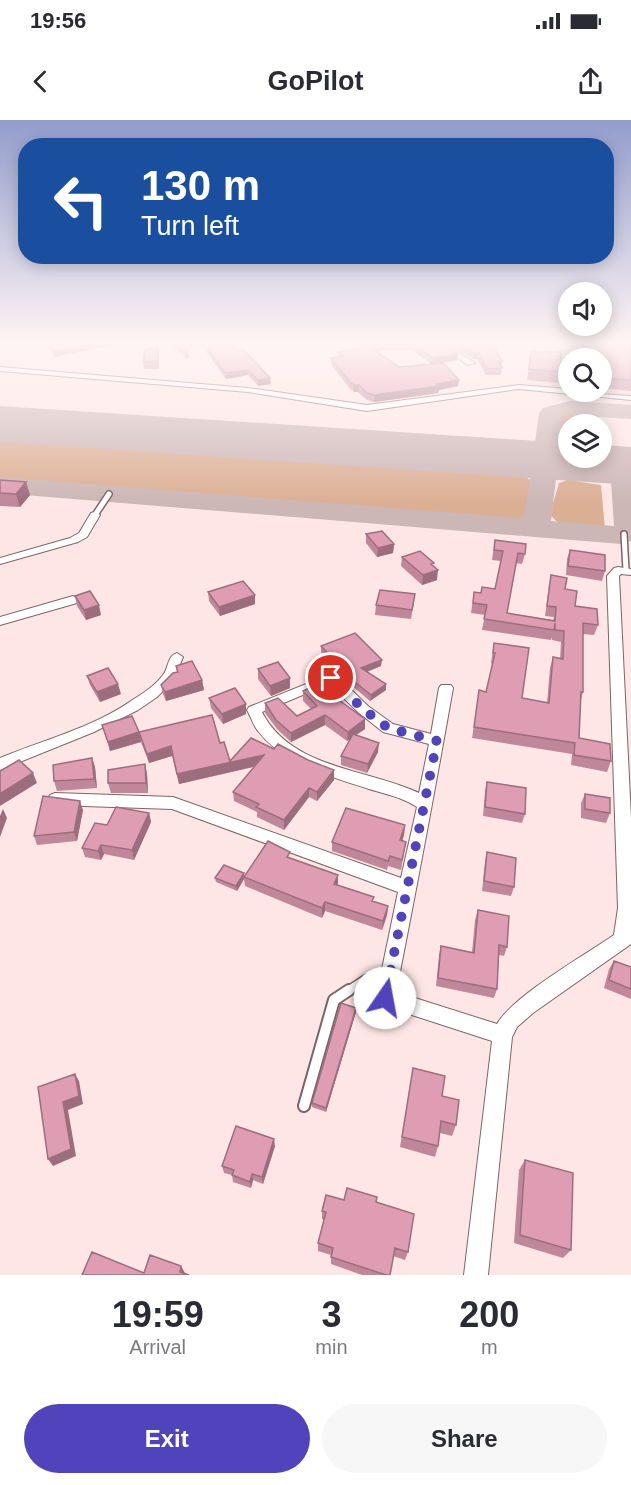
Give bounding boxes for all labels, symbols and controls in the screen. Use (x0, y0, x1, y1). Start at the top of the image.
text: 19:56 (30, 8, 86, 33)
icon: back (24, 65, 57, 98)
icon: share (574, 65, 607, 98)
text: GoPilot (268, 66, 364, 96)
icon: left (42, 162, 120, 240)
text: 130 m (141, 162, 260, 209)
text: Turn left (141, 211, 239, 241)
map controls (558, 282, 612, 468)
button: sound (558, 282, 612, 336)
button: search (558, 348, 612, 402)
button: layers (558, 414, 612, 468)
pin (305, 652, 356, 703)
icon: arrive (314, 661, 347, 694)
position arrow (353, 966, 417, 1030)
text: 19:59 (112, 1294, 204, 1335)
text: 3 (321, 1294, 341, 1335)
text: 200 (459, 1294, 519, 1335)
text: Arrival (129, 1336, 186, 1358)
text: min (315, 1336, 348, 1358)
text: m (481, 1336, 498, 1358)
button: Exit (24, 1404, 310, 1473)
button: Share (322, 1404, 607, 1473)

